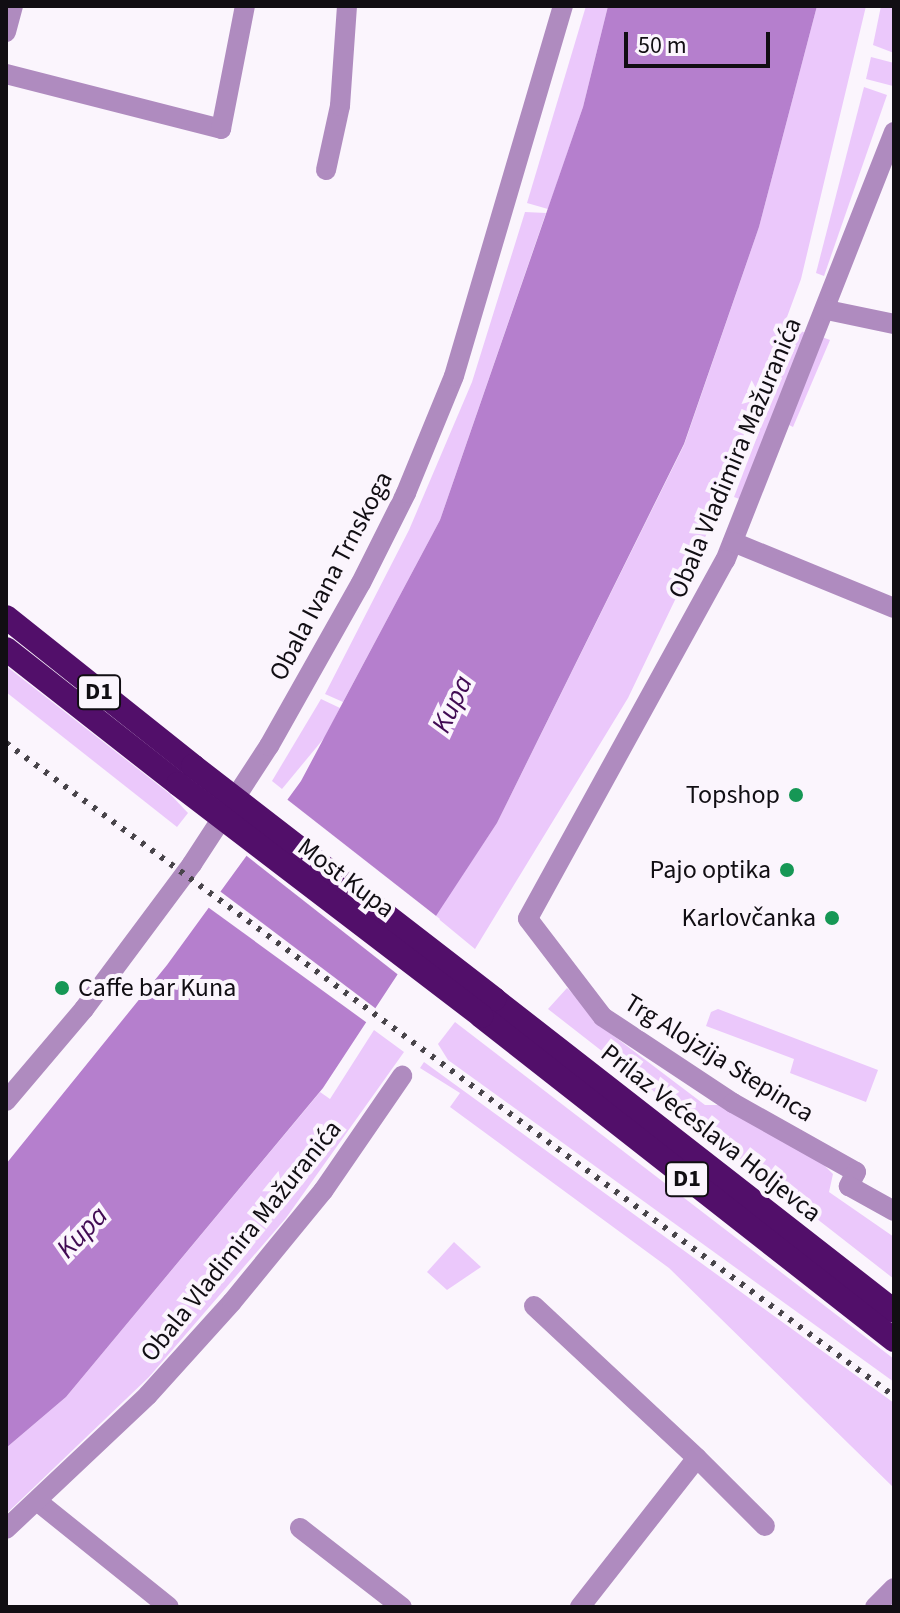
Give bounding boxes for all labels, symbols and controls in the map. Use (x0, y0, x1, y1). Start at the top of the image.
scale bar (628, 16, 774, 66)
text: 50 m (638, 28, 687, 63)
street label: Obala Vladimira Mažuranića (662, 313, 808, 603)
street label: Obala Ivana Trnskoga (263, 466, 399, 686)
water label: Kupa (424, 670, 480, 738)
road number: D1 (77, 672, 121, 712)
place label: Topshop (686, 779, 780, 811)
marker: Topshop (787, 786, 805, 804)
street label: Most Kupa (291, 831, 401, 925)
place label: Pajo optika (650, 854, 771, 886)
marker: Pajo optika (778, 861, 796, 879)
place label: Karlovčanka (682, 902, 816, 934)
marker: Karlovčanka (823, 909, 841, 927)
place label: Caffe bar Kuna (78, 972, 236, 1004)
marker: Caffe bar Kuna (53, 979, 71, 997)
street label: Trg Alojzija Stepinca (618, 987, 820, 1129)
street label: Prilaz Većeslava Holjevca (595, 1037, 827, 1229)
street label: Obala Vladimira Mažuranića (134, 1114, 348, 1368)
road number: D1 (665, 1159, 709, 1199)
water label: Kupa (49, 1199, 115, 1265)

